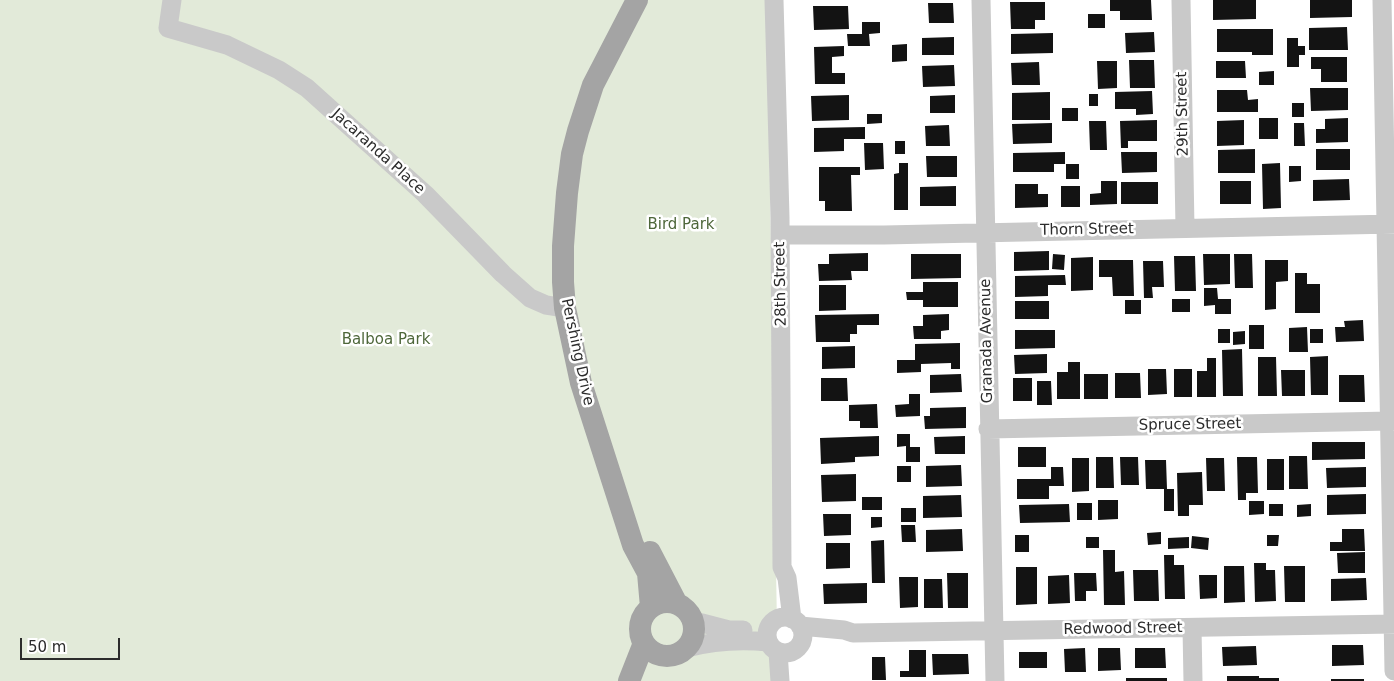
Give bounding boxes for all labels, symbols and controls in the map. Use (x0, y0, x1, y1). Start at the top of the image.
street label: 29th Street (1173, 71, 1193, 157)
street label: Jacaranda Place (328, 105, 428, 199)
park label: Bird Park (647, 216, 715, 234)
street label: Thorn Street (1040, 220, 1134, 240)
street label: 28th Street (771, 241, 791, 327)
street label: Granada Avenue (977, 278, 997, 404)
street label: Pershing Drive (557, 297, 597, 407)
park label: Balboa Park (342, 331, 430, 349)
street label: Spruce Street (1139, 415, 1241, 435)
street label: Redwood Street (1063, 619, 1183, 639)
scale bar (22, 628, 122, 660)
text: 50 m (28, 638, 66, 656)

